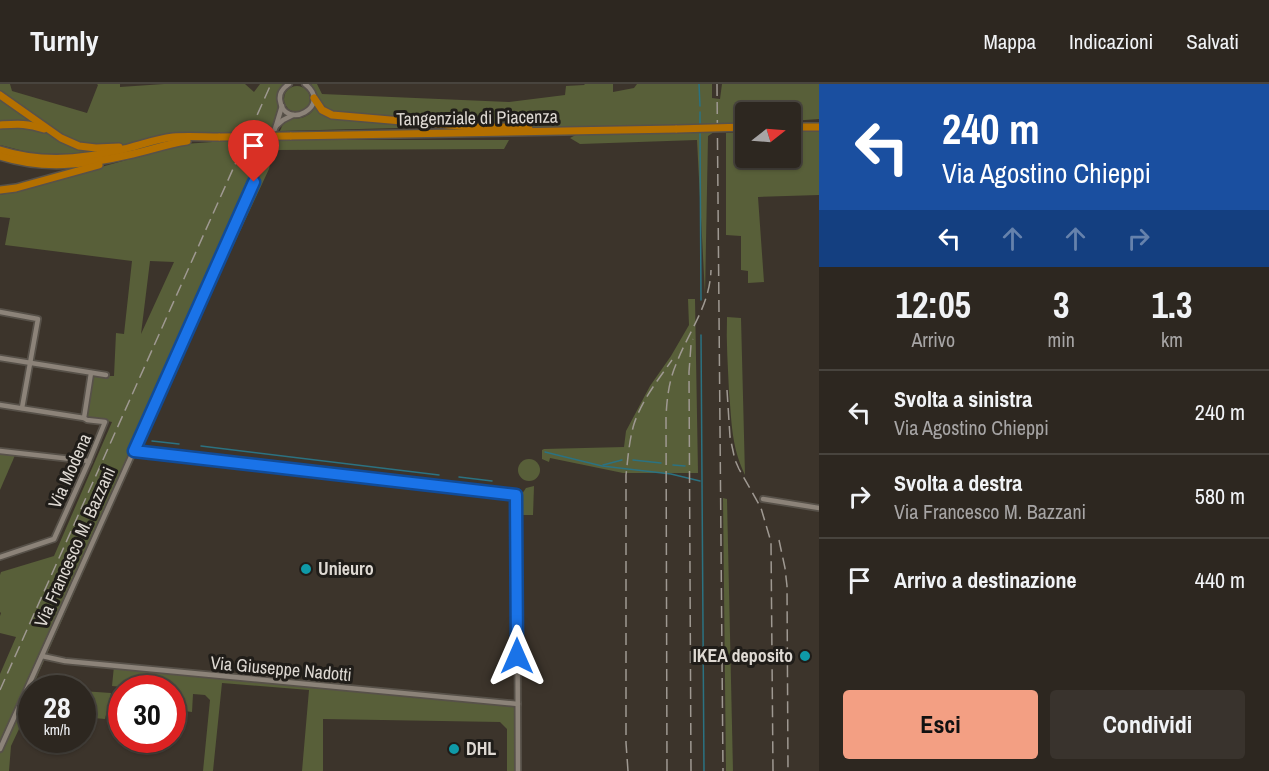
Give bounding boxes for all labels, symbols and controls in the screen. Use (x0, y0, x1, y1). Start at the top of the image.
text: Turnly (30, 22, 99, 60)
text: Mappa (983, 27, 1036, 56)
text: Indicazioni (1069, 27, 1153, 56)
text: Salvati (1186, 27, 1239, 56)
text: 240 m (942, 101, 1040, 157)
north arrow (735, 102, 801, 168)
map controls (735, 102, 801, 168)
street label: Tangenziale di Piacenza (396, 104, 558, 131)
icon: left (843, 108, 921, 186)
pin (228, 120, 279, 182)
icon: arrive (237, 129, 270, 162)
text: Via Agostino Chieppi (942, 155, 1151, 191)
icon: left (933, 222, 966, 255)
icon: ahead (996, 222, 1029, 255)
icon: ahead (1059, 222, 1092, 255)
icon: right (1122, 222, 1155, 255)
text: 12:05 (896, 281, 971, 329)
text: 3 (1053, 281, 1069, 329)
text: 1.3 (1151, 281, 1192, 329)
text: Arrivo (911, 326, 955, 353)
text: min (1048, 326, 1075, 353)
text: km (1161, 326, 1183, 353)
text: Svolta a sinistra (894, 384, 1032, 414)
icon: left (843, 396, 876, 429)
text: 240 m (1195, 397, 1245, 427)
text: Via Agostino Chieppi (894, 414, 1049, 441)
street label: Via Modena (42, 429, 97, 512)
street label: Via Francesco M. Bazzani (28, 463, 121, 631)
text: Svolta a destra (894, 468, 1022, 498)
icon: right (843, 480, 876, 513)
text: 580 m (1195, 481, 1245, 511)
text: Via Francesco M. Bazzani (894, 498, 1086, 525)
place label: Unieuro (318, 556, 374, 581)
marker: Unieuro (299, 562, 313, 576)
icon: arrive (843, 564, 876, 597)
text: Arrivo a destinazione (894, 565, 1076, 595)
text: 440 m (1195, 565, 1245, 595)
position arrow (485, 624, 549, 688)
place label: IKEA deposito (693, 643, 793, 668)
marker: IKEA deposito (798, 649, 812, 663)
street label: Via Giuseppe Nadotti (209, 650, 353, 687)
speed limit sign: 30 (108, 675, 186, 753)
text: 28 (43, 687, 71, 727)
button: Esci (843, 690, 1038, 759)
button: Condividi (1050, 690, 1245, 759)
text: km/h (44, 719, 70, 740)
place label: DHL (466, 736, 496, 761)
marker: DHL (447, 742, 461, 756)

